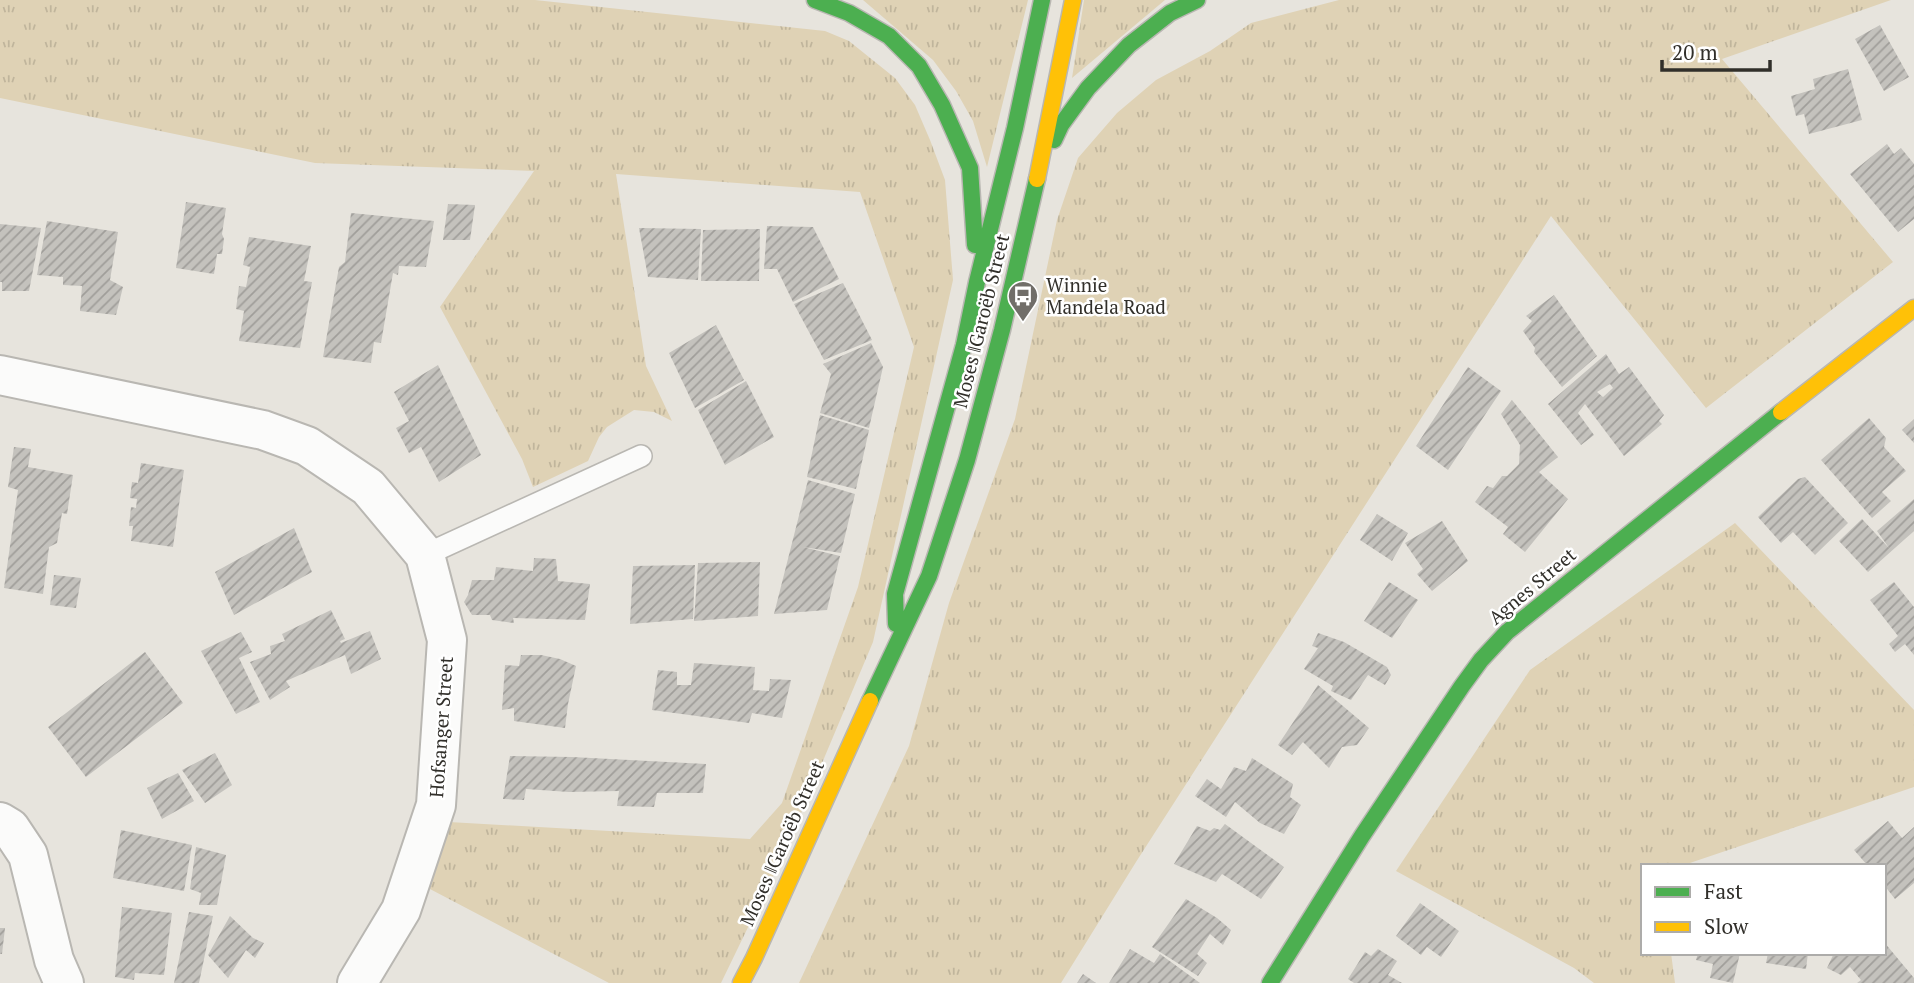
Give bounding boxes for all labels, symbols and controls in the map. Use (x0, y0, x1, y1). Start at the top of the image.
scale bar (1662, 28, 1770, 72)
text: 20 m (1672, 38, 1718, 66)
street label: Moses ǁGaroëb Street (947, 231, 1014, 411)
place label: Winnie Mandela Road (1046, 272, 1166, 319)
bus stop icon: Winnie Mandela Road (1006, 279, 1040, 323)
street label: Agnes Street (1483, 542, 1581, 629)
street label: Hofsanger Street (423, 655, 458, 799)
street label: Moses ǁGaroëb Street (734, 756, 829, 929)
legend (1641, 864, 1886, 955)
text: Fast (1704, 877, 1743, 905)
text: Slow (1704, 912, 1749, 940)

